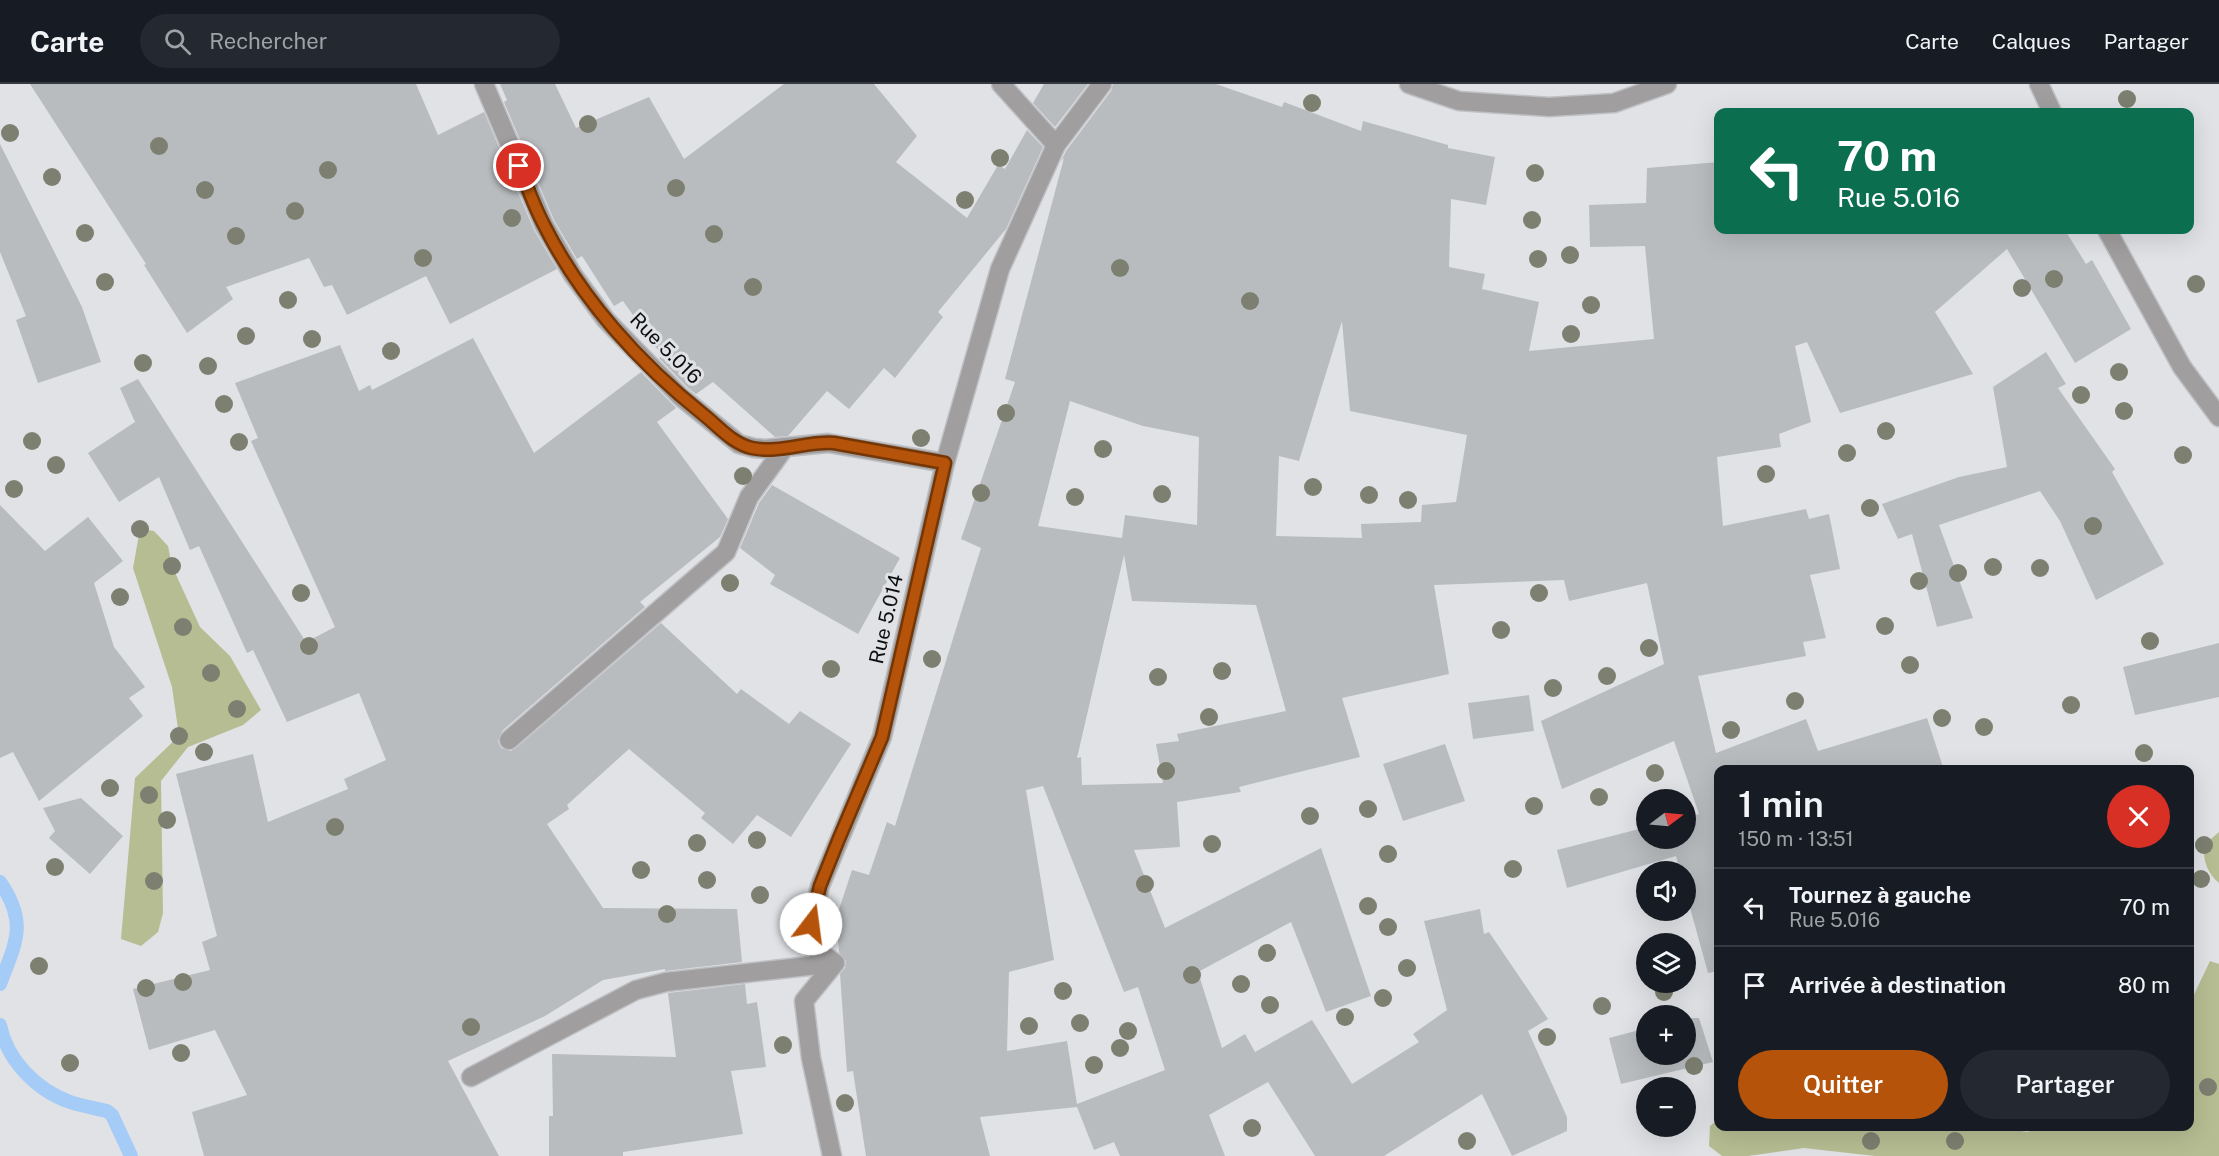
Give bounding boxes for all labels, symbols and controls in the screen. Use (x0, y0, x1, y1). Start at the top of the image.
search box (140, 14, 560, 68)
text: Carte (30, 25, 104, 58)
icon: search (161, 25, 194, 58)
text: Rechercher (209, 28, 327, 54)
text: Carte (1905, 29, 1959, 54)
text: Calques (1992, 29, 2071, 54)
text: Partager (2104, 29, 2189, 54)
text: 70 m (1837, 131, 1937, 180)
icon: left (1738, 132, 1816, 210)
pin (493, 140, 544, 191)
icon: arrive (502, 149, 535, 182)
text: Rue 5.016 (1837, 181, 1960, 213)
street label: Rue 5.016 (625, 307, 707, 389)
street label: Rue 5.014 (864, 572, 908, 666)
text: 1 min (1738, 783, 1824, 825)
button: close (2107, 785, 2170, 848)
north arrow (1636, 789, 1696, 849)
map controls (1636, 789, 1696, 1137)
text: 150 m · 13:51 (1738, 827, 1854, 851)
button: sound (1636, 861, 1696, 921)
text: Tournez à gauche (1789, 882, 1971, 908)
icon: left (1738, 891, 1771, 924)
position arrow (779, 892, 843, 956)
text: 70 m (2119, 894, 2170, 920)
text: Rue 5.016 (1789, 908, 1880, 932)
button: layers (1636, 933, 1696, 993)
icon: arrive (1738, 969, 1771, 1002)
text: Arrivée à destination (1789, 972, 2006, 998)
text: 80 m (2118, 972, 2170, 998)
button: + (1636, 1005, 1696, 1065)
button: Quitter (1738, 1050, 1948, 1119)
button: Partager (1960, 1050, 2170, 1119)
button: − (1636, 1077, 1696, 1137)

